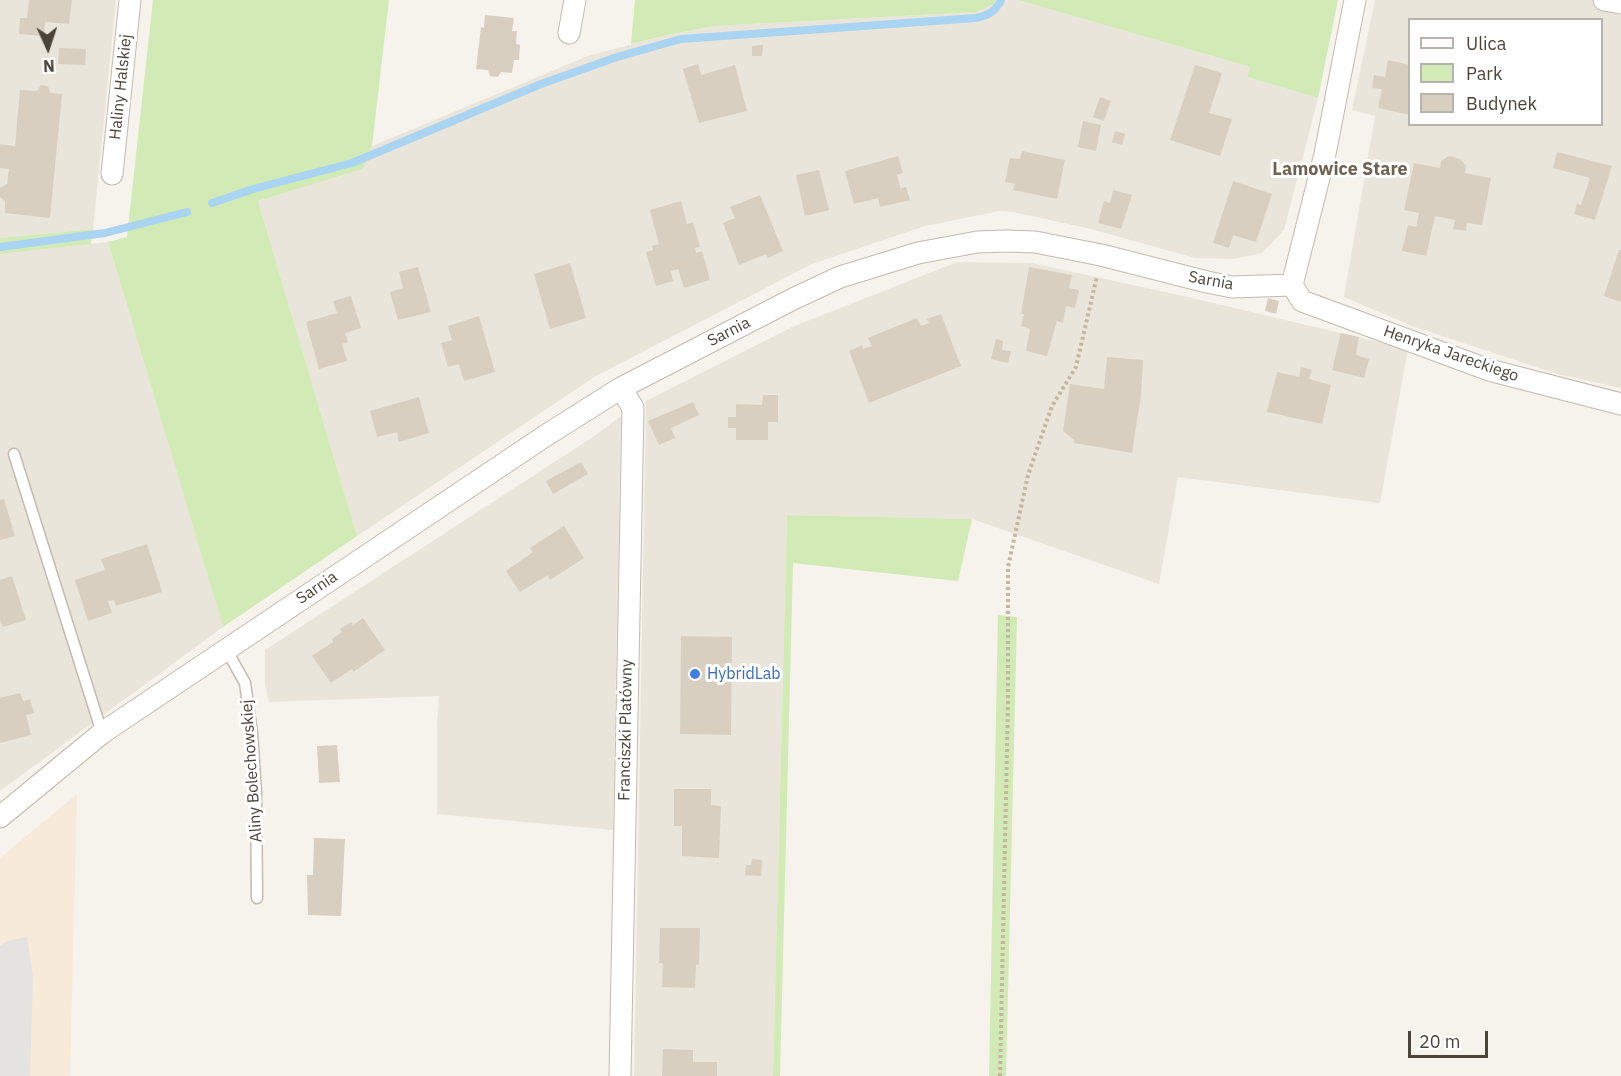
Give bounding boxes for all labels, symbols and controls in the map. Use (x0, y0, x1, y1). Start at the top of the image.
north arrow (18, 18, 78, 78)
legend (1408, 18, 1603, 126)
text: Ulica (1466, 32, 1506, 55)
street label: Haliny Halskiej (106, 33, 136, 141)
text: N (43, 56, 55, 76)
text: Park (1466, 62, 1502, 85)
text: Budynek (1466, 92, 1537, 115)
district label: Lamowice Stare (1272, 159, 1408, 181)
street label: Sarnia (1187, 268, 1235, 294)
street label: Sarnia (704, 313, 754, 351)
street label: Henryka Jareckiego (1381, 322, 1521, 386)
street label: Sarnia (293, 567, 341, 609)
street label: Franciszki Platówny (615, 659, 637, 801)
place label: HybridLab (707, 664, 781, 684)
marker: HybridLab (688, 667, 702, 681)
street label: Aliny Bolechowskiej (237, 699, 267, 843)
scale bar (1411, 1019, 1490, 1057)
text: 20 m (1419, 1030, 1461, 1053)

